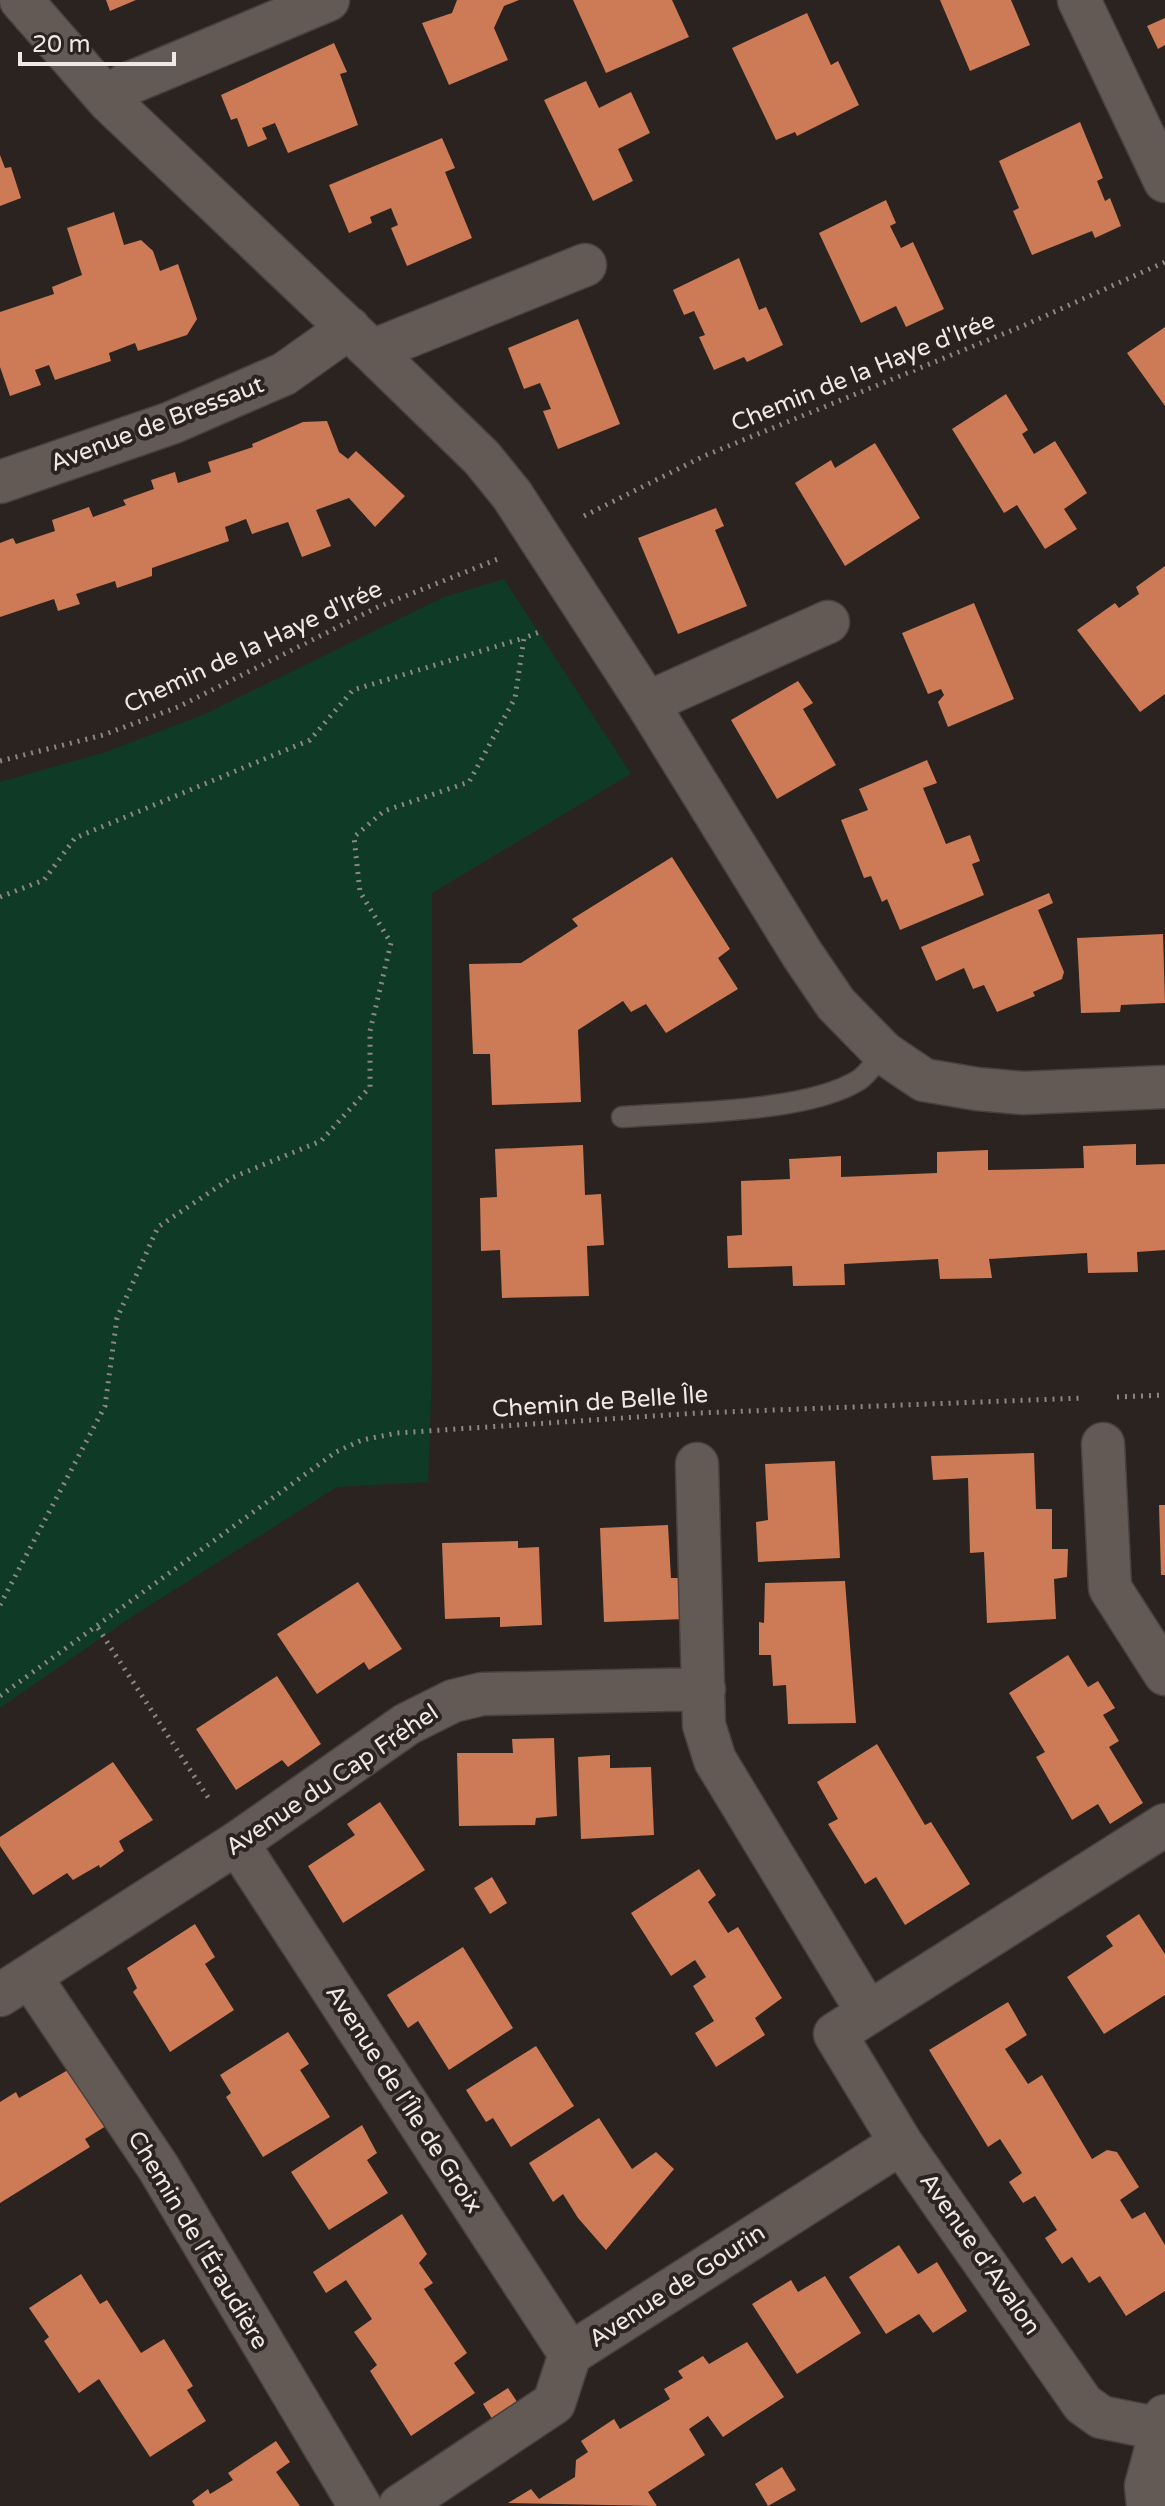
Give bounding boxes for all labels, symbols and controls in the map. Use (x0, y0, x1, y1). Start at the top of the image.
scale bar (20, 16, 174, 66)
text: 20 m (32, 30, 90, 59)
street label: Chemin de la Haye d'Irée (727, 306, 999, 438)
street label: Avenue de Bressaut (46, 370, 268, 478)
street label: Chemin de la Haye d'Irée (119, 574, 387, 720)
street label: Chemin de Belle Île (491, 1380, 709, 1424)
street label: Avenue du Cap Fréhel (220, 1698, 444, 1862)
street label: Avenue de l'Île de Groix (319, 1979, 489, 2219)
street label: Chemin de l'Éraudière (121, 2125, 276, 2354)
street label: Avenue d'Avalon (913, 2167, 1047, 2341)
street label: Avenue de Gourin (583, 2218, 771, 2354)

